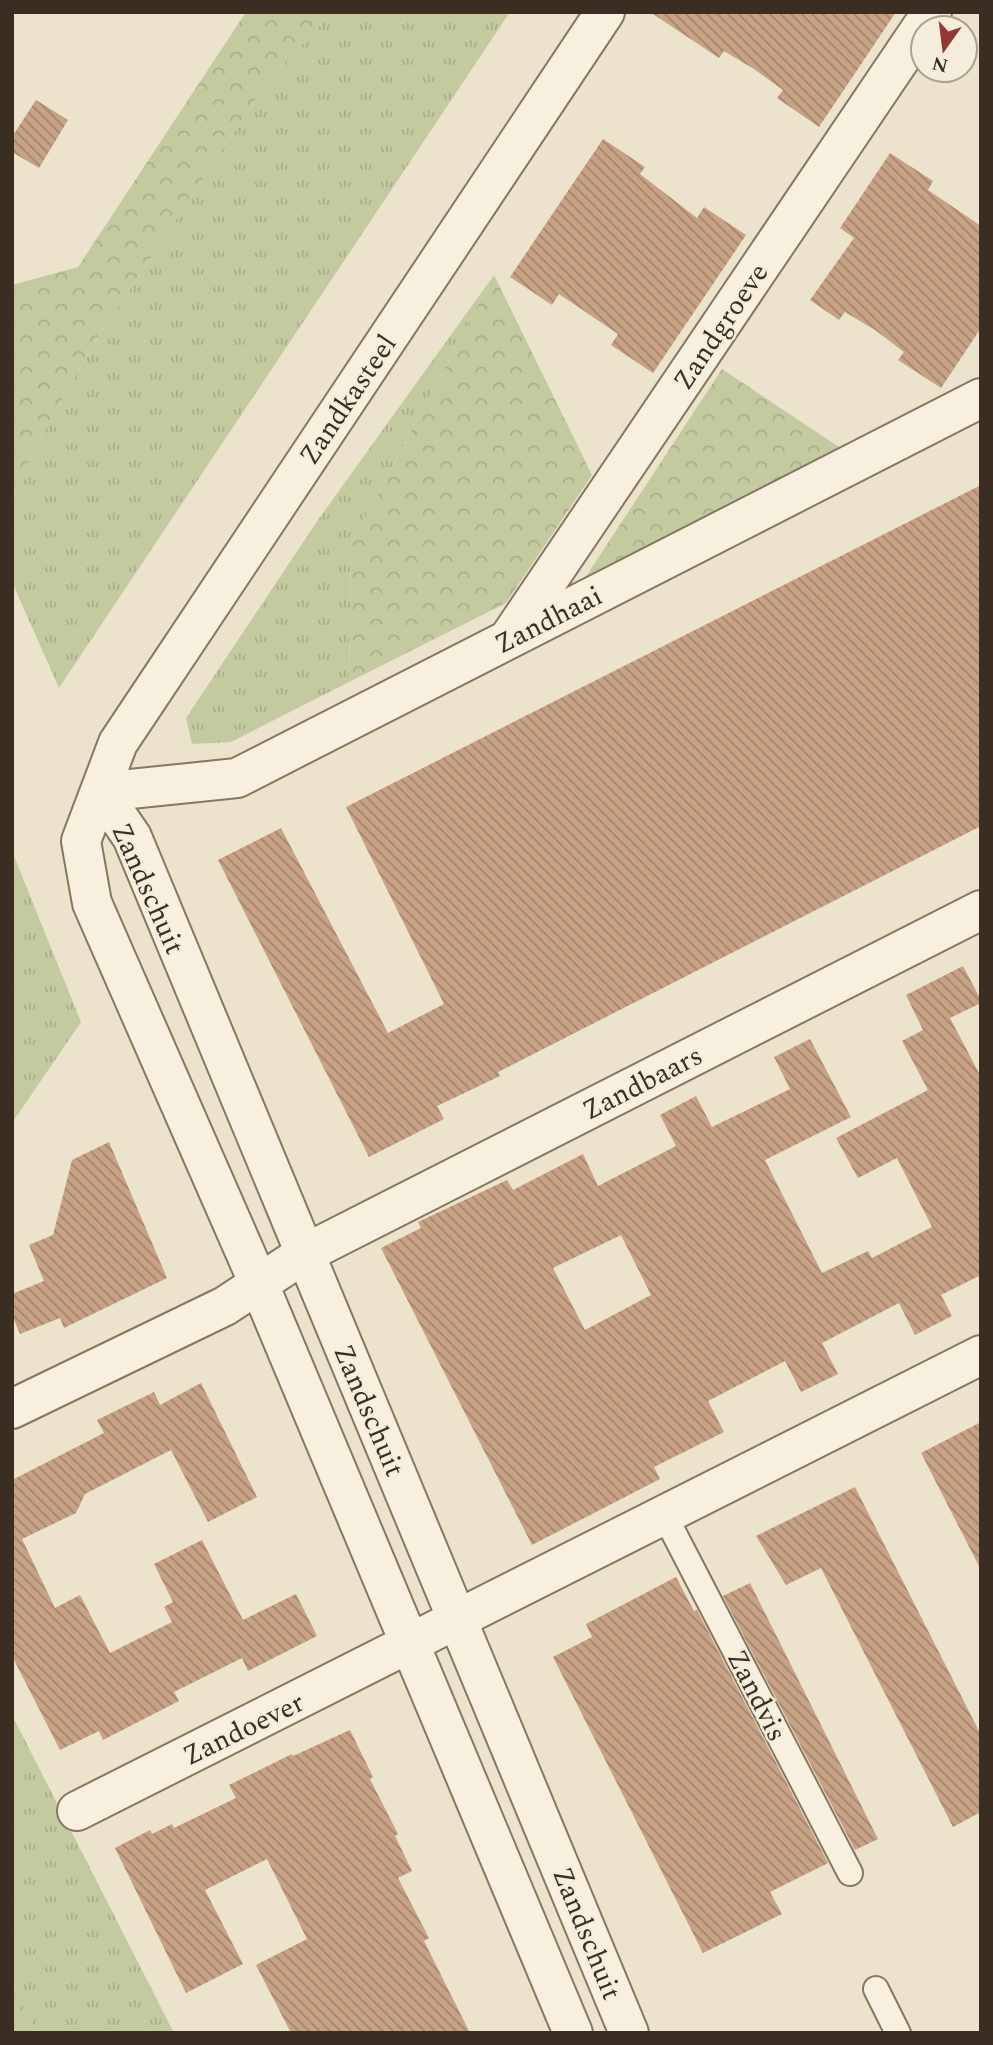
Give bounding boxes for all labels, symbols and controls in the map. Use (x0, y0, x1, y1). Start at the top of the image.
north arrow (909, 14, 979, 84)
text: N (929, 48, 951, 80)
street label: Zandgroeve (663, 254, 780, 399)
street label: Zandkasteel (289, 326, 408, 474)
street label: Zandhaai (487, 575, 610, 666)
street label: Zandschuit (100, 816, 196, 961)
street label: Zandbaars (575, 1035, 710, 1132)
street label: Zandschuit (321, 1338, 416, 1483)
street label: Zandvis (715, 1642, 798, 1749)
street label: Zandoever (176, 1681, 312, 1777)
street label: Zandschuit (540, 1861, 633, 2007)

